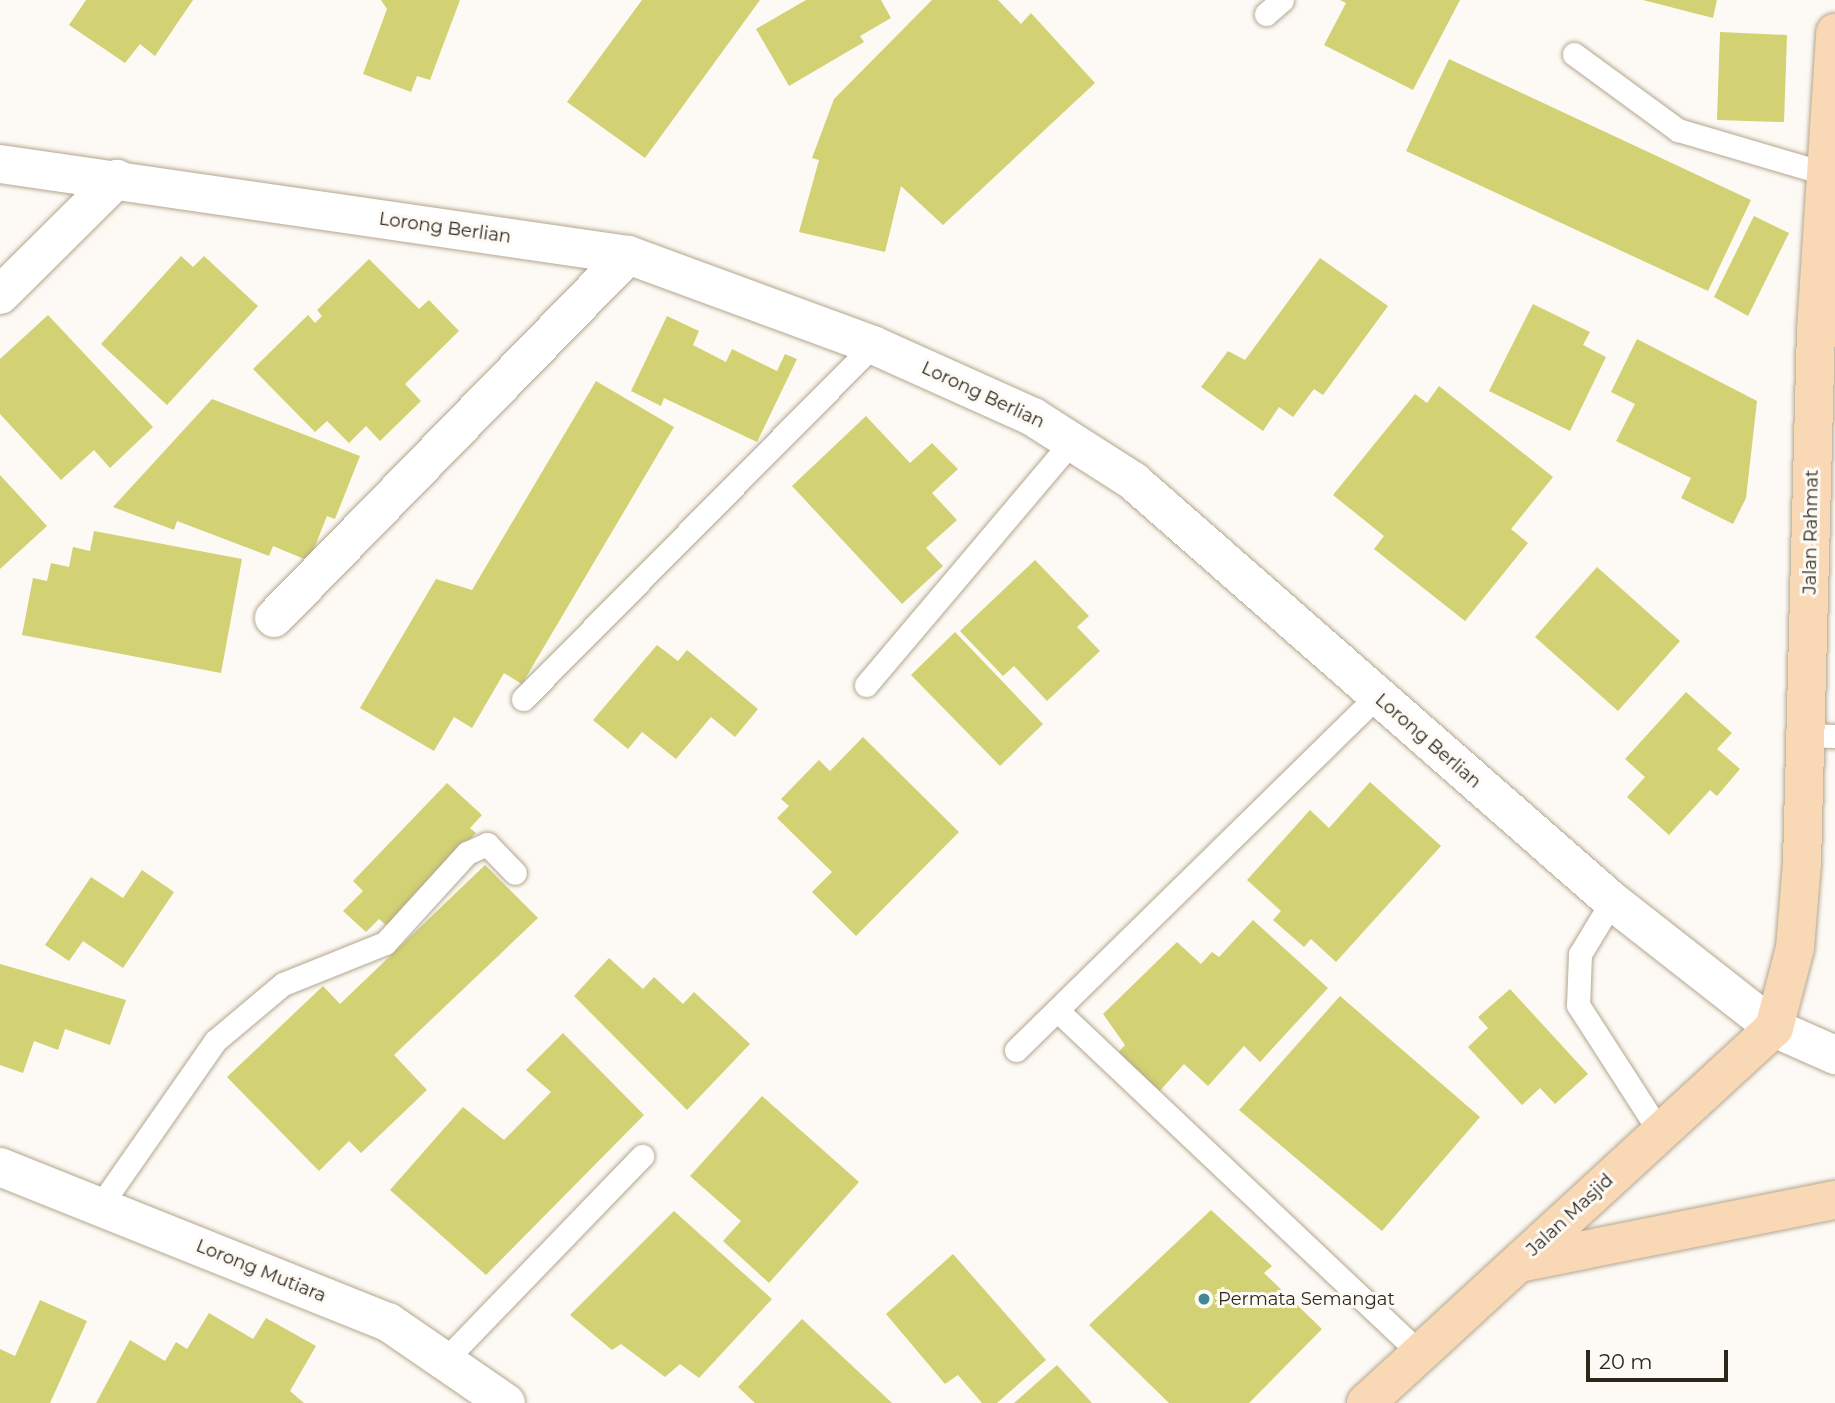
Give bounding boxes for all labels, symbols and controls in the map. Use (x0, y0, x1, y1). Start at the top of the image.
street label: Lorong Berlian (378, 208, 512, 248)
street label: Lorong Berlian (918, 357, 1048, 433)
street label: Jalan Rahmat (1799, 469, 1823, 595)
street label: Lorong Berlian (1371, 689, 1485, 793)
street label: Jalan Masjid (1522, 1169, 1618, 1261)
street label: Lorong Mutiara (193, 1235, 329, 1307)
place label: Permata Semangat (1218, 1288, 1395, 1310)
marker: Permata Semangat (1196, 1291, 1212, 1307)
scale bar (1590, 1336, 1732, 1380)
text: 20 m (1599, 1349, 1653, 1374)

